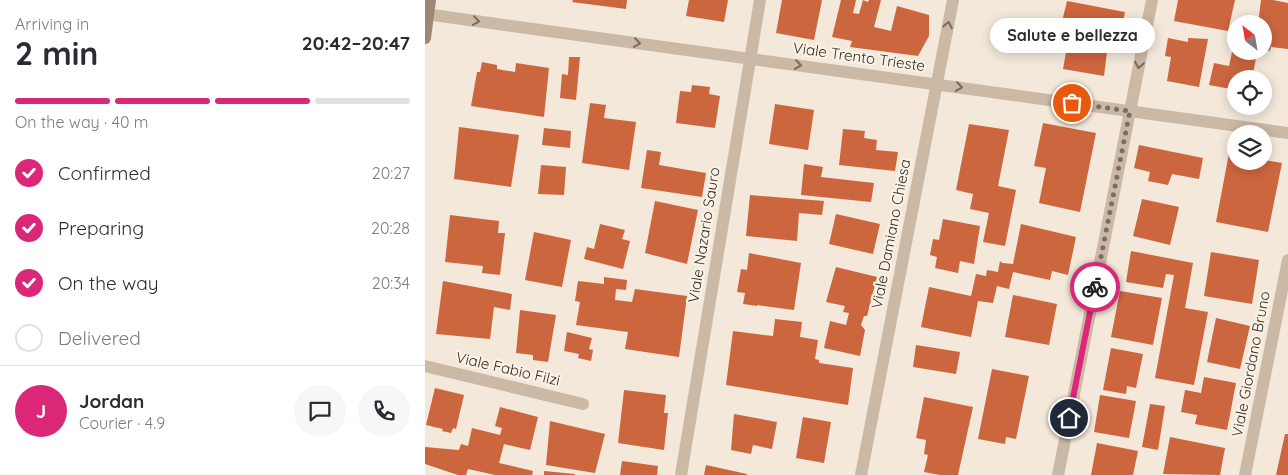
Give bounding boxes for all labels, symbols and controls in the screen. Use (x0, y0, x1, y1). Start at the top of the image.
text: Arriving in (15, 14, 89, 34)
one-way arrow (472, 15, 481, 25)
north arrow (1227, 15, 1273, 60)
map controls (1227, 15, 1272, 170)
callout: Salute e bellezza (989, 18, 1155, 53)
one-way arrow (942, 21, 953, 29)
text: Salute e bellezza (1007, 25, 1138, 45)
text: 20:42–20:47 (302, 31, 410, 55)
text: 2 min (15, 33, 98, 73)
one-way arrow (633, 37, 642, 47)
street label: Viale Trento Trieste (792, 38, 926, 75)
one-way arrow (795, 59, 803, 70)
one-way arrow (1134, 61, 1145, 69)
button: locate (1227, 70, 1272, 115)
one-way arrow (955, 82, 964, 92)
pin (1051, 82, 1093, 124)
icon: bag (1058, 89, 1086, 117)
text: On the way · 40 m (15, 112, 148, 132)
button: layers (1227, 125, 1272, 170)
street label: Viale Damiano Chiesa (867, 157, 914, 310)
icon: check (15, 159, 43, 187)
text: Confirmed (58, 161, 151, 185)
text: 20:27 (372, 163, 410, 183)
street label: Viale Nazario Sauro (683, 166, 724, 304)
icon: check (15, 214, 43, 242)
text: Preparing (58, 216, 144, 240)
text: 20:28 (371, 218, 410, 238)
courier (1070, 262, 1120, 312)
icon: check (15, 269, 43, 297)
text: On the way (58, 271, 159, 295)
text: 20:34 (372, 273, 410, 293)
icon: bike (1081, 273, 1109, 301)
street label: Viale Giordano Bruno (1227, 289, 1274, 438)
text: Delivered (58, 326, 141, 350)
street label: Viale Fabio Filzi (454, 347, 562, 390)
button: chat (294, 385, 346, 437)
button: phone (358, 385, 410, 437)
text: Jordan (79, 389, 144, 413)
pin (1048, 397, 1090, 439)
text: J (36, 399, 46, 423)
icon: home (1055, 404, 1083, 432)
text: Courier · 4.9 (79, 413, 165, 433)

